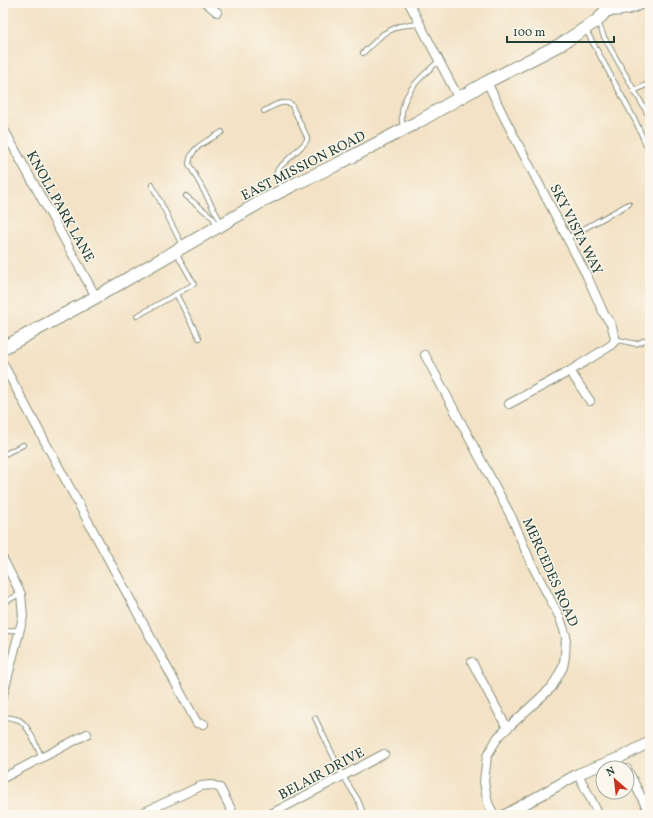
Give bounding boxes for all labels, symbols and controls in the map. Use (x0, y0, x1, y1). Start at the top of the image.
scale bar (507, 18, 614, 44)
text: 100 m (513, 25, 546, 41)
street label: EAST MISSION ROAD (238, 127, 369, 206)
street label: KNOLL PARK LANE (21, 148, 98, 266)
street label: SKY VISTA WAY (545, 181, 607, 278)
street label: MERCEDES ROAD (517, 515, 582, 630)
street label: BELAIR DRIVE (275, 744, 368, 805)
north arrow (595, 760, 635, 800)
text: N (604, 764, 618, 781)

